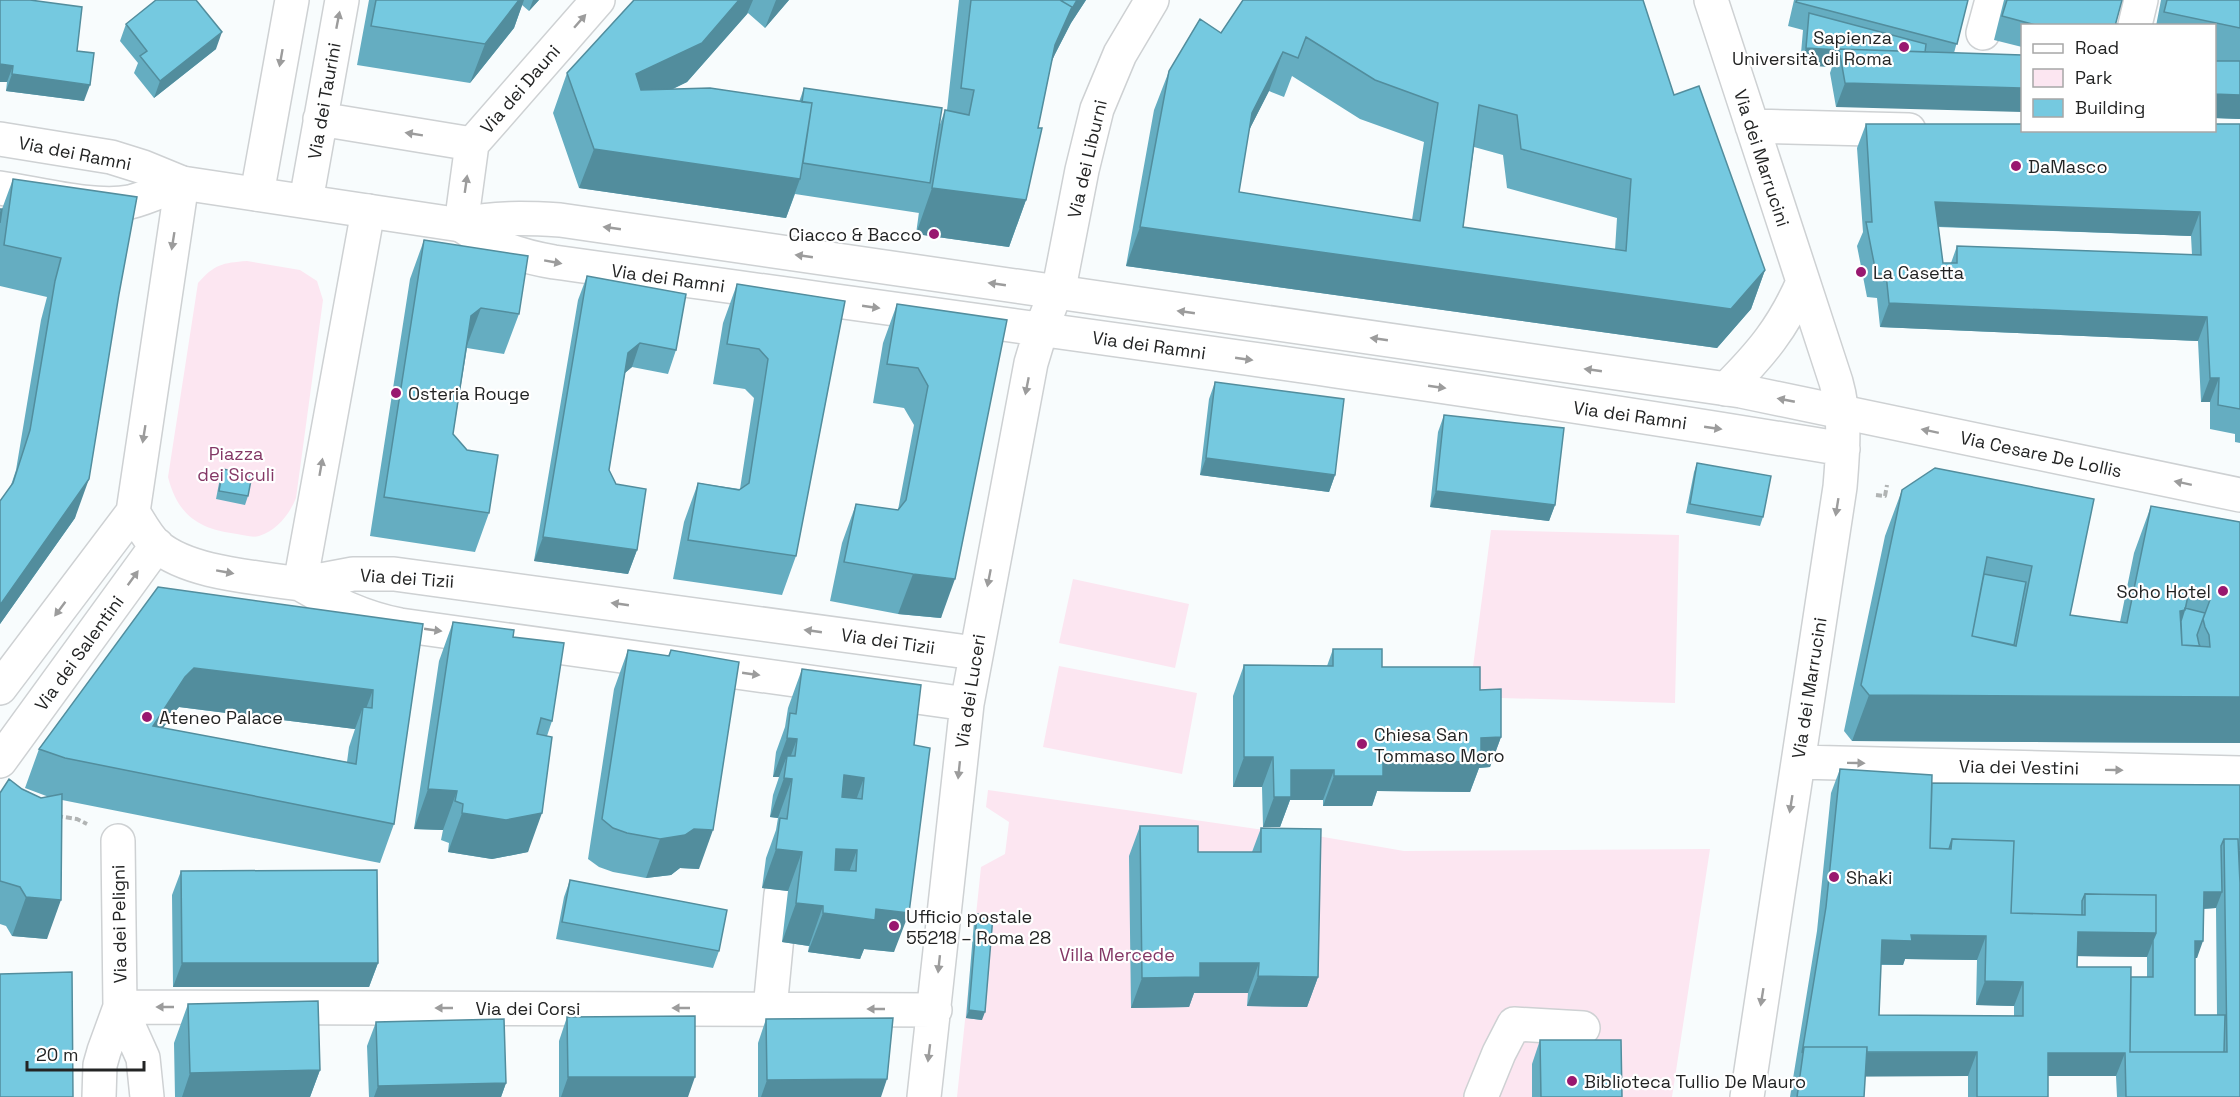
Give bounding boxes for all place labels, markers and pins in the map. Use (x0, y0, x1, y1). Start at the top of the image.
place label: Sapienza Università di Roma (1732, 26, 1892, 70)
marker: Sapienza Università di Roma (1897, 40, 1911, 54)
place label: DaMasco (2028, 155, 2108, 178)
marker: DaMasco (2009, 159, 2023, 173)
place label: Ciacco & Bacco (788, 223, 922, 246)
marker: Ciacco & Bacco (927, 227, 941, 241)
place label: La Casetta (1873, 261, 1964, 284)
marker: La Casetta (1854, 265, 1868, 279)
place label: Osteria Rouge (408, 382, 530, 405)
marker: Osteria Rouge (389, 386, 403, 400)
place label: Soho Hotel (2116, 580, 2211, 603)
marker: Soho Hotel (2216, 584, 2230, 598)
place label: Ateneo Palace (159, 706, 283, 729)
marker: Ateneo Palace (140, 710, 154, 724)
place label: Chiesa San Tommaso Moro (1374, 723, 1505, 767)
marker: Chiesa San Tommaso Moro (1355, 737, 1369, 751)
place label: Shaki (1846, 866, 1893, 889)
marker: Shaki (1827, 870, 1841, 884)
place label: Ufficio postale 55218 – Roma 28 (906, 905, 1051, 949)
marker: Ufficio postale 55218 – Roma 28 (887, 919, 901, 933)
place label: Biblioteca Tullio De Mauro (1584, 1070, 1806, 1093)
marker: Biblioteca Tullio De Mauro (1565, 1074, 1579, 1088)

